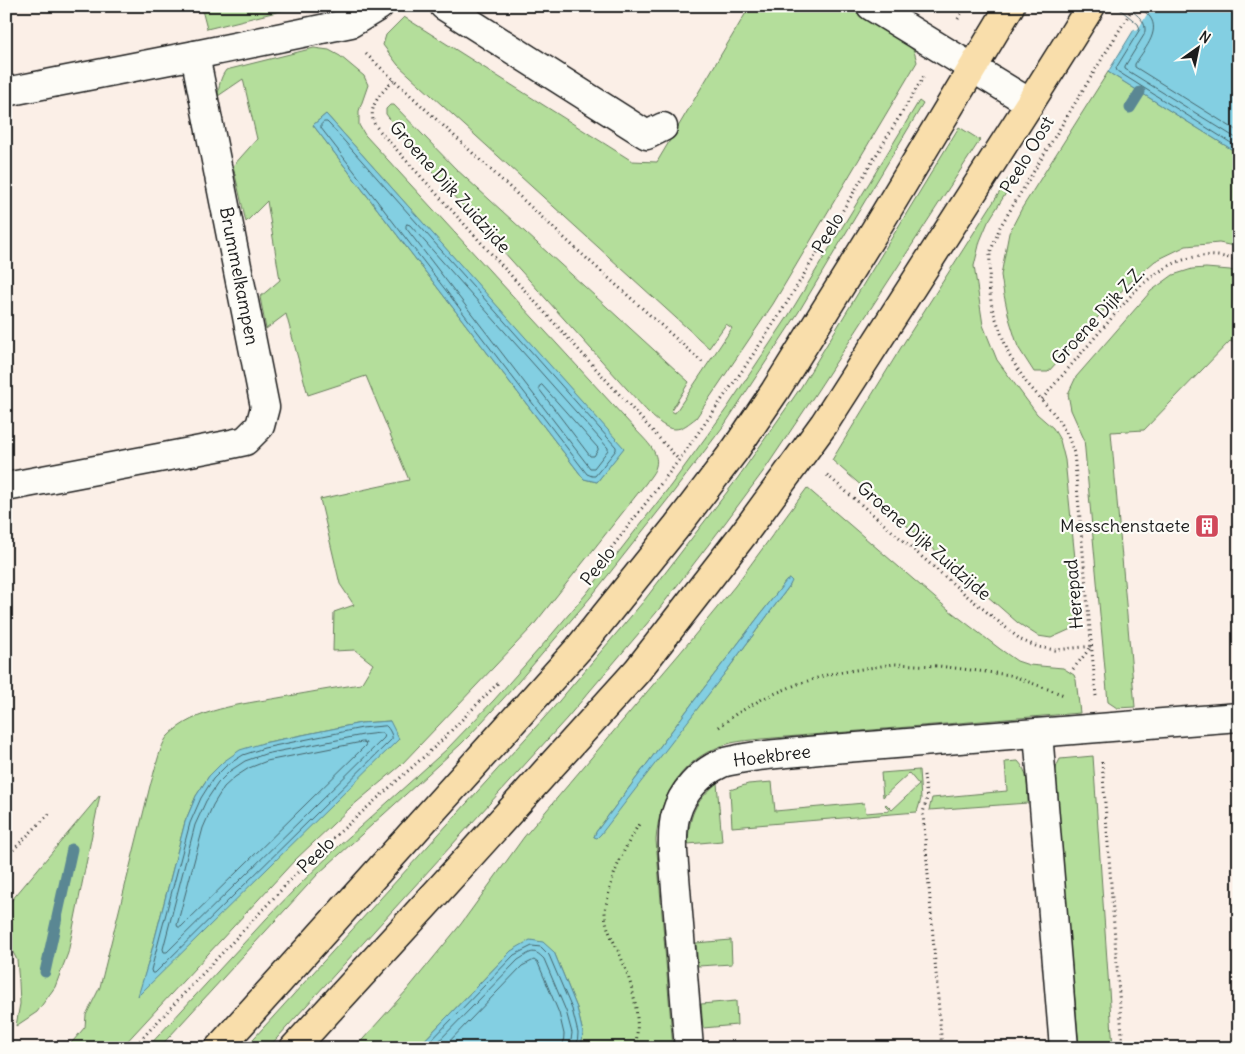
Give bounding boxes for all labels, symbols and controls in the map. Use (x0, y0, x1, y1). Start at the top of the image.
north arrow (1172, 22, 1222, 72)
text: N (1196, 27, 1214, 47)
street label: Peelo Oost (994, 112, 1059, 198)
street label: Groene Dijk Zuidzijde (385, 116, 516, 258)
street label: Brummelkampen (215, 205, 264, 347)
street label: Peelo (806, 208, 849, 257)
street label: Groene Dijk Z.Z. (1046, 262, 1149, 370)
street label: Groene Dijk Zuidzijde (852, 476, 996, 605)
building icon: Messchenstaete (1194, 513, 1220, 539)
place label: Messchenstaete (1060, 514, 1190, 537)
street label: Peelo (575, 541, 620, 590)
street label: Herepad (1059, 558, 1088, 630)
street label: Hoekbree (732, 739, 812, 772)
street label: Peelo (292, 831, 339, 878)

